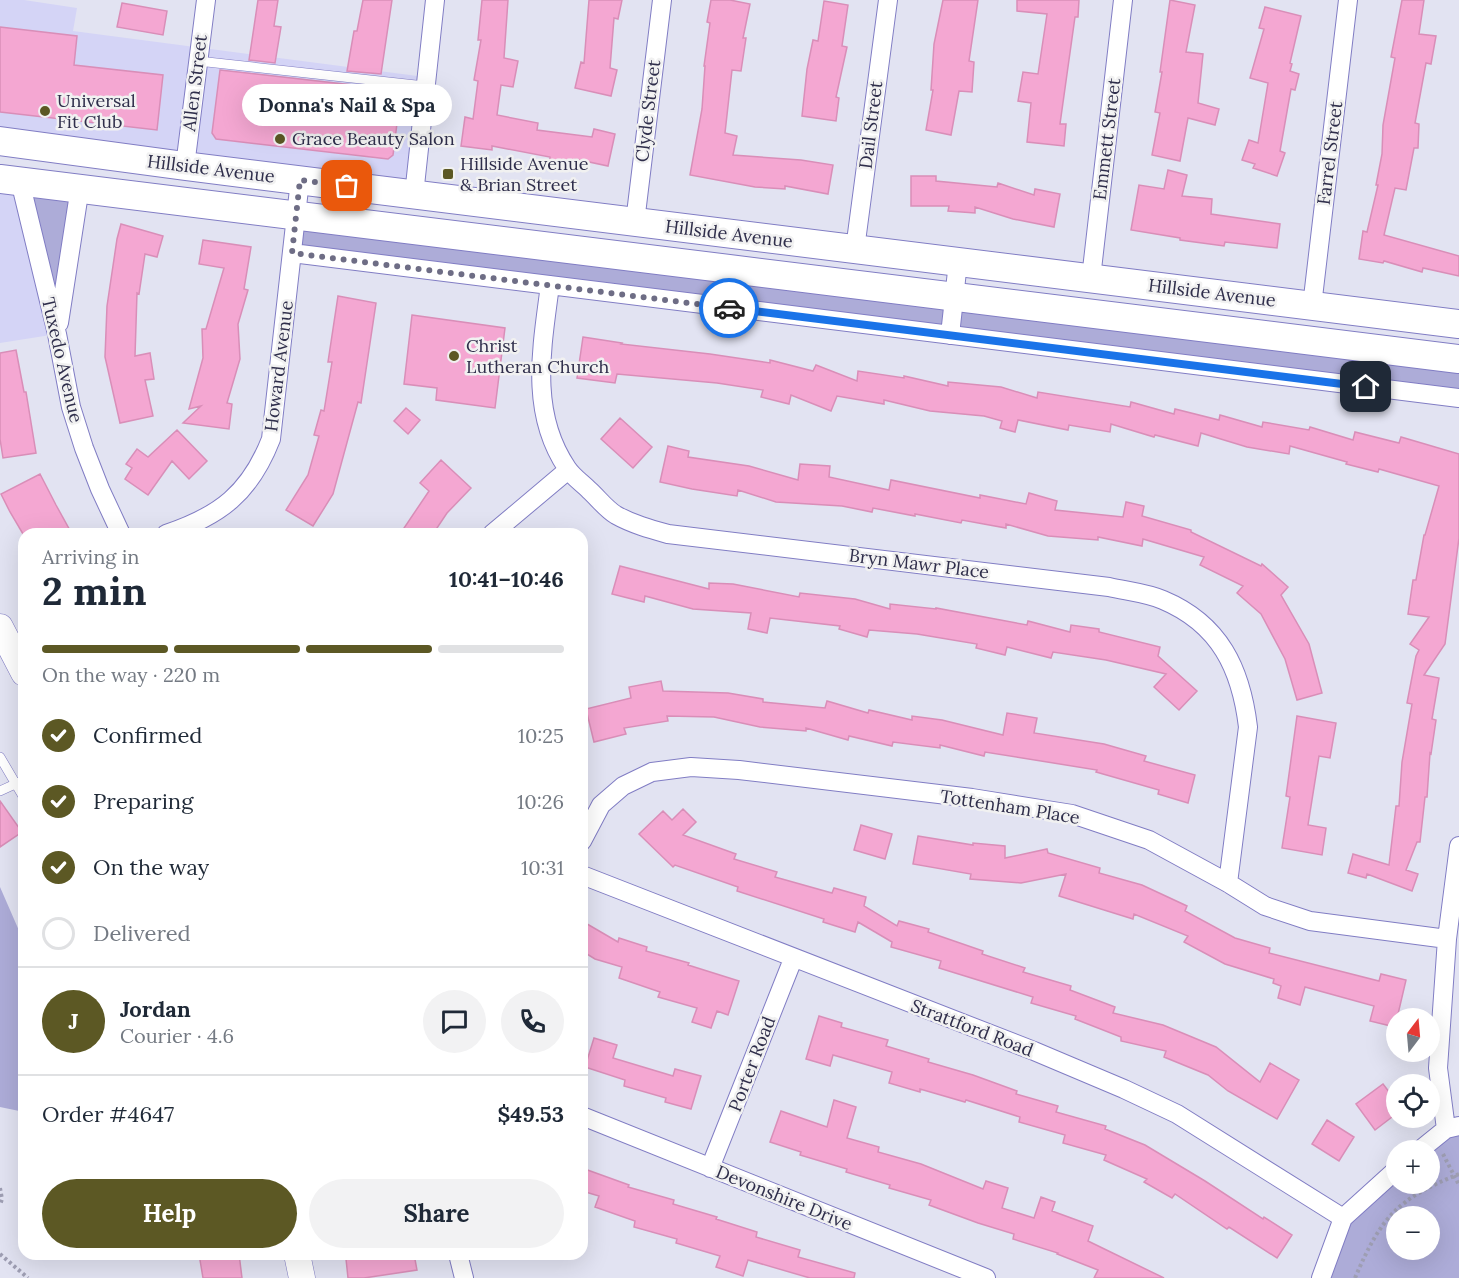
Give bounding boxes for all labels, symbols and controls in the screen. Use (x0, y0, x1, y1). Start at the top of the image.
street label: Allen Street (177, 33, 212, 134)
street label: Clyde Street (630, 58, 665, 163)
street label: Emmett Street (1088, 77, 1125, 201)
street label: Dail Street (854, 80, 887, 170)
callout: Donna's Nail & Spa (242, 84, 452, 126)
place label: Universal Fit Club (57, 89, 136, 133)
text: Donna's Nail & Spa (259, 92, 435, 117)
street label: Farrel Street (1312, 100, 1347, 206)
marker: Universal Fit Club (38, 104, 52, 118)
place label: Grace Beauty Salon (292, 127, 455, 150)
marker: Grace Beauty Salon (273, 132, 287, 146)
street label: Hillside Avenue (146, 149, 276, 188)
place label: Hillside Avenue & Brian Street (460, 152, 589, 196)
pin (321, 160, 372, 211)
marker: Hillside Avenue & Brian Street (441, 167, 455, 181)
icon: bag (330, 169, 363, 202)
street label: Hillside Avenue (664, 214, 794, 253)
street label: Hillside Avenue (1147, 273, 1277, 312)
courier (699, 278, 759, 338)
icon: car (713, 292, 746, 325)
street label: Tuxedo Avenue (37, 295, 88, 425)
street label: Howard Avenue (259, 299, 298, 433)
place label: Christ Lutheran Church (466, 334, 610, 378)
marker: Christ Lutheran Church (447, 349, 461, 363)
pin (1340, 361, 1391, 412)
icon: home (1349, 370, 1382, 403)
street label: Bryn Mawr Place (848, 543, 991, 584)
text: Arriving in (42, 544, 139, 569)
text: 10:41–10:46 (449, 565, 564, 593)
text: 2 min (42, 566, 147, 616)
text: On the way · 220 m (42, 662, 220, 687)
icon: check (42, 719, 75, 752)
text: Confirmed (93, 721, 202, 749)
text: 10:25 (518, 723, 564, 748)
street label: Tottenham Place (939, 784, 1082, 829)
icon: check (42, 785, 75, 818)
text: Preparing (93, 787, 193, 815)
text: 10:26 (517, 789, 564, 814)
icon: check (42, 851, 75, 884)
text: On the way (93, 853, 209, 881)
text: 10:31 (521, 855, 564, 880)
text: Delivered (93, 919, 191, 947)
button: chat (423, 990, 486, 1053)
button: phone (501, 990, 564, 1053)
street label: Strattford Road (908, 994, 1037, 1062)
text: Jordan (120, 995, 191, 1023)
text: J (69, 1007, 78, 1035)
north arrow (1386, 1008, 1440, 1062)
map controls (1386, 1008, 1440, 1260)
street label: Porter Road (723, 1013, 780, 1115)
text: Courier · 4.6 (120, 1023, 234, 1048)
button: locate (1386, 1074, 1440, 1128)
text: Order #4647 (42, 1100, 174, 1128)
text: $49.53 (497, 1100, 564, 1128)
button: + (1386, 1140, 1440, 1194)
street label: Devonshire Drive (713, 1160, 856, 1235)
button: Help (42, 1179, 297, 1248)
button: Share (309, 1179, 564, 1248)
button: − (1386, 1206, 1440, 1260)

